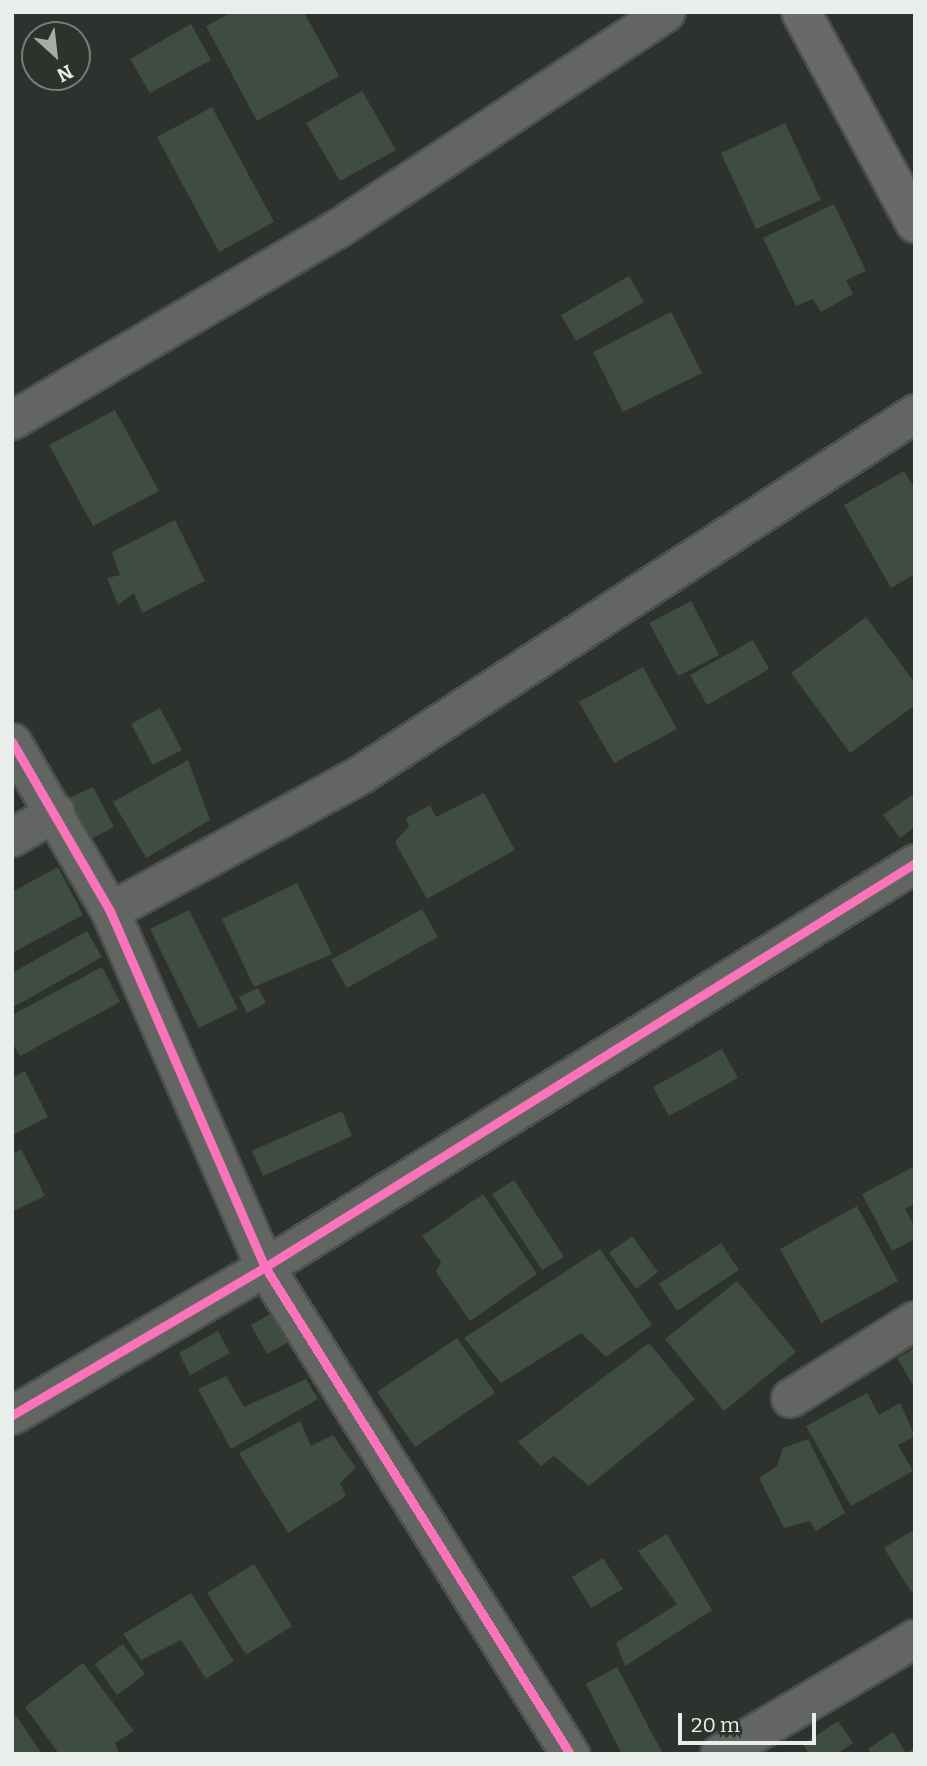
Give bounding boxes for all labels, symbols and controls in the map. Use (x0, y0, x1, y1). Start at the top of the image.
north arrow (21, 21, 91, 91)
text: N (53, 60, 77, 87)
scale bar (682, 1700, 820, 1744)
text: 20 m (691, 1712, 740, 1738)

